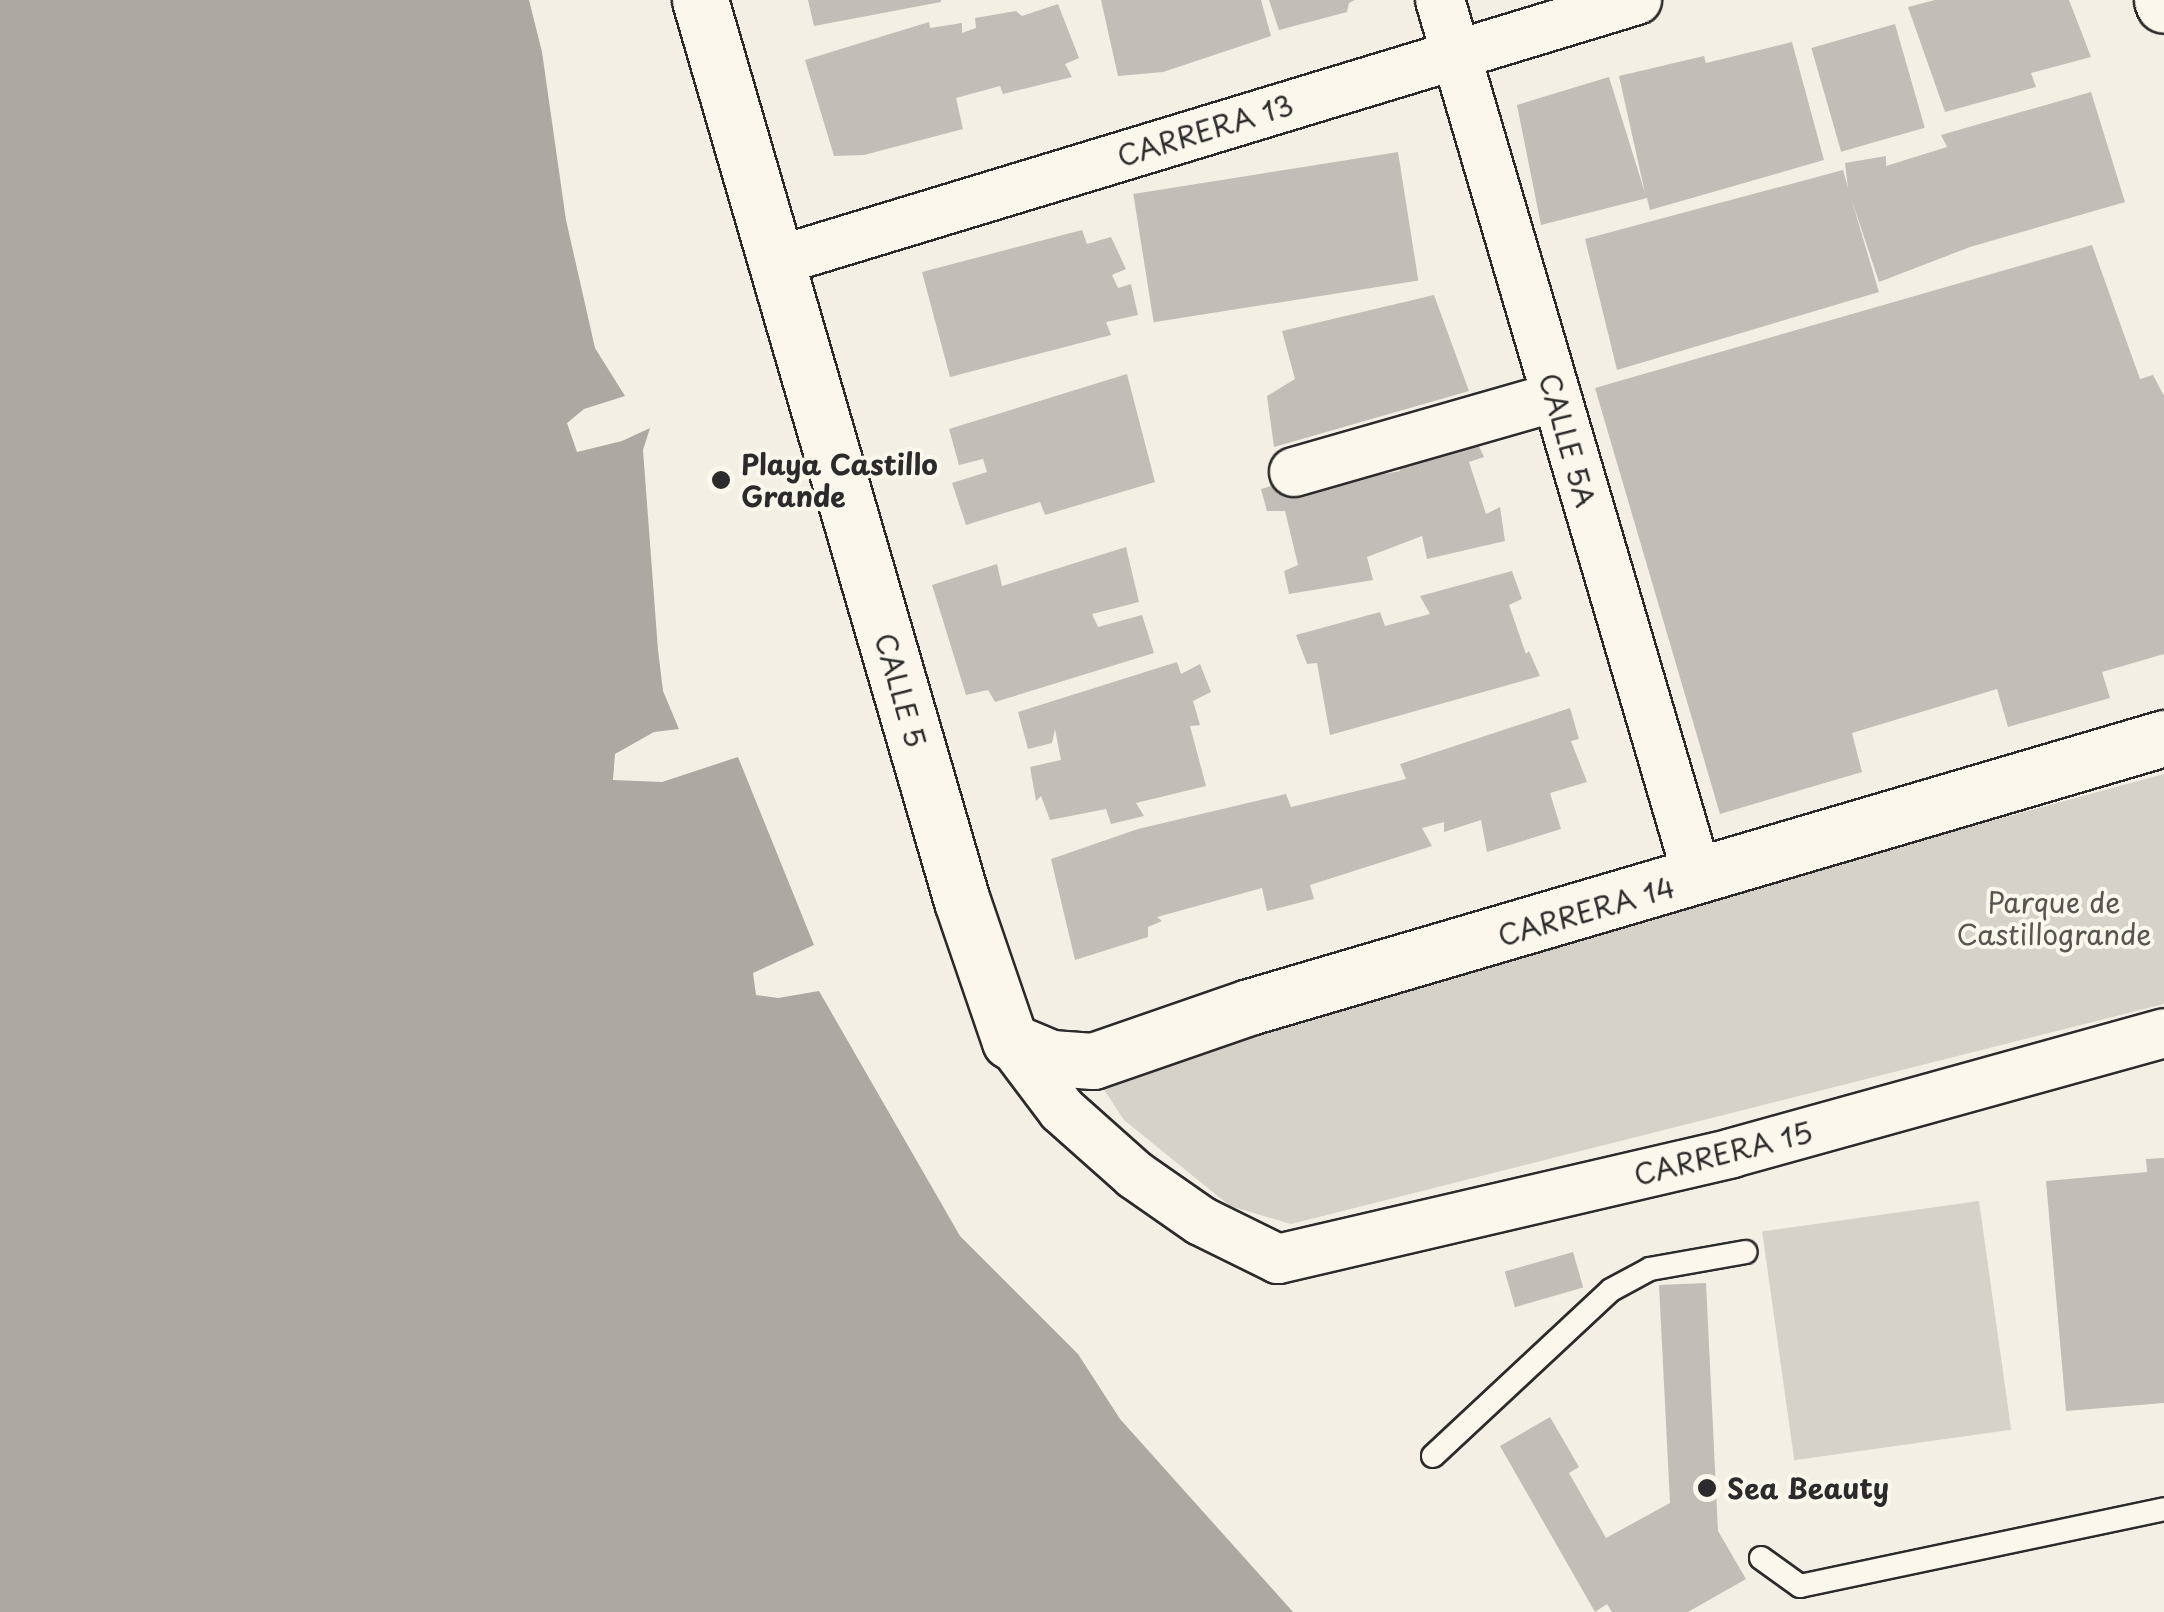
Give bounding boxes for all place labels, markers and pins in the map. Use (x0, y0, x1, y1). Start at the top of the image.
place label: Playa Castillo Grande (741, 447, 939, 513)
marker: Playa Castillo Grande (710, 469, 732, 491)
place label: Sea Beauty (1727, 1471, 1890, 1505)
marker: Sea Beauty (1696, 1477, 1718, 1499)

